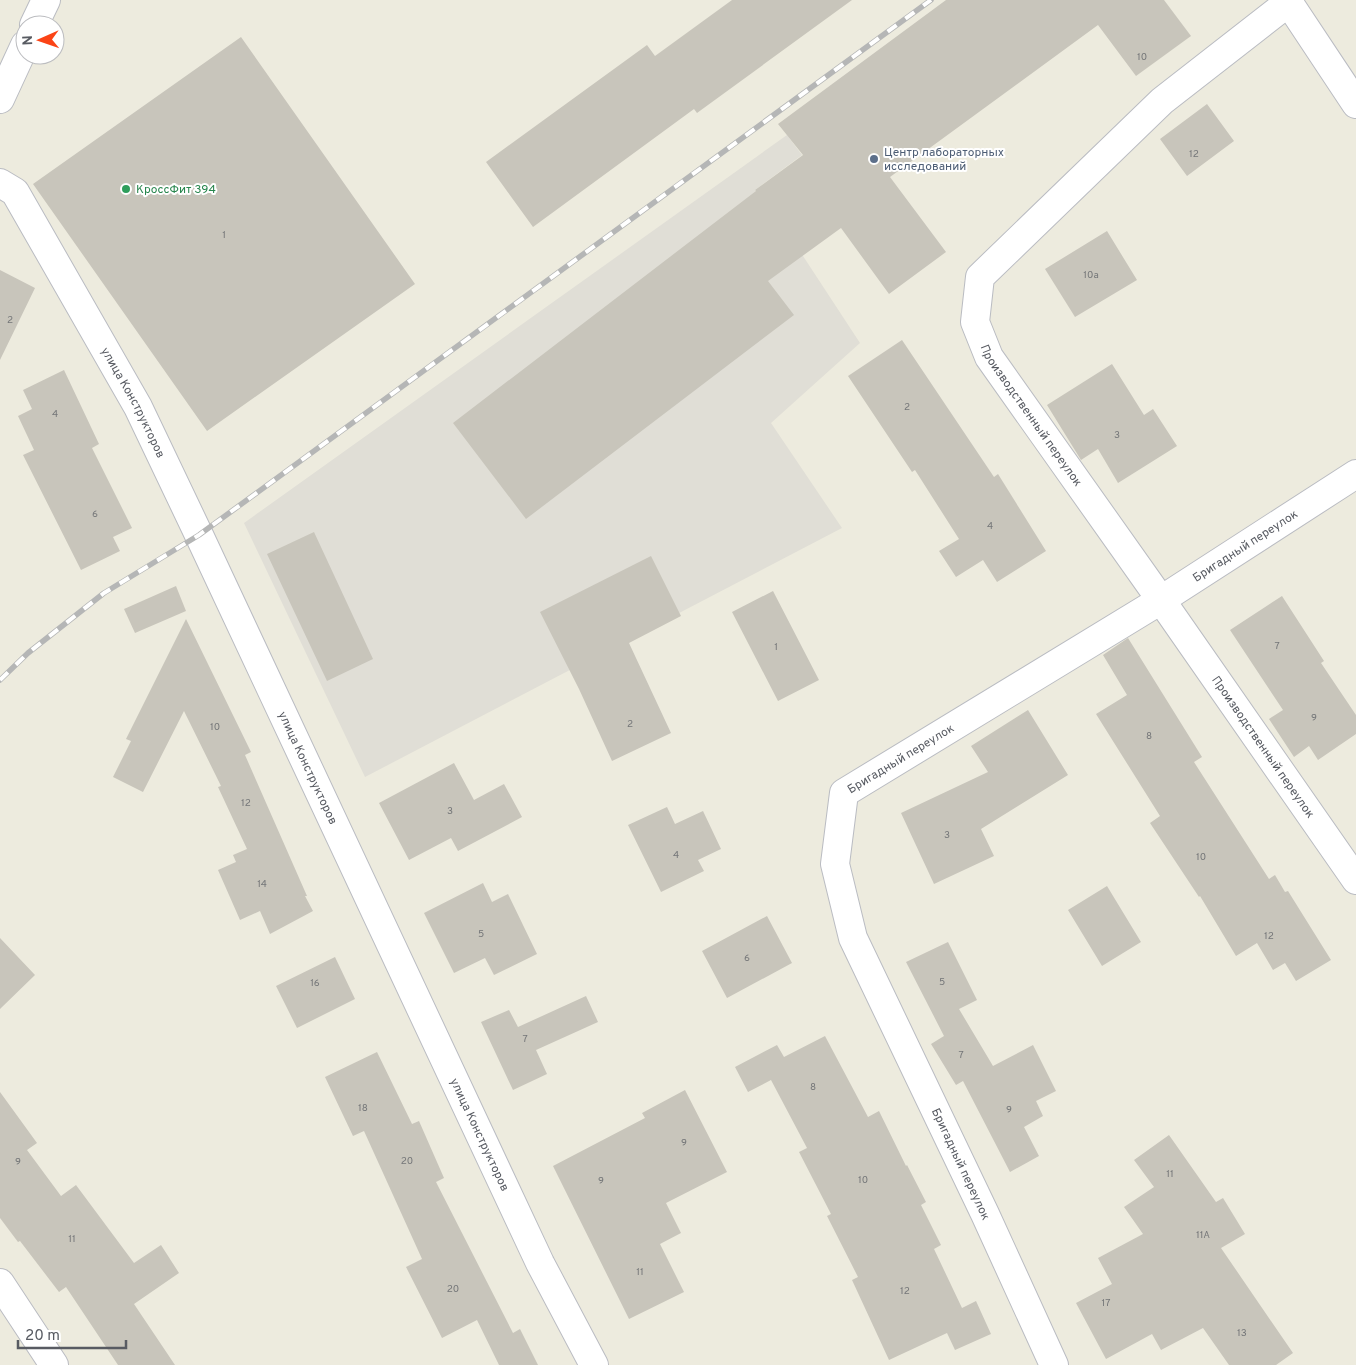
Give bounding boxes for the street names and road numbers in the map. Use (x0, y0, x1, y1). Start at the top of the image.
street label: Производственный переулок (976, 342, 1085, 490)
street label: улица Конструкторов (97, 345, 168, 461)
street label: Бригадный переулок (1190, 507, 1301, 586)
street label: Производственный переулок (1207, 673, 1318, 822)
street label: улица Конструкторов (274, 709, 340, 827)
street label: Бригадный переулок (845, 721, 958, 798)
street label: улица Конструкторов (446, 1076, 512, 1194)
street label: Бригадный переулок (927, 1106, 993, 1223)

